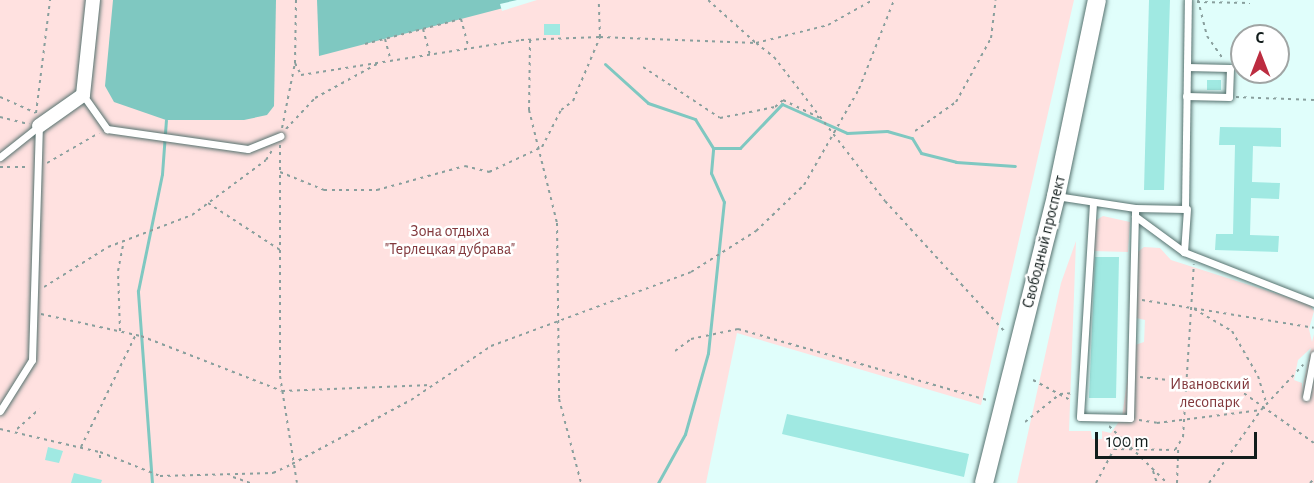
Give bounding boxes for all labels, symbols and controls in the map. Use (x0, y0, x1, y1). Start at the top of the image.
north arrow (1230, 24, 1290, 84)
text: С (1256, 30, 1264, 46)
street label: Свободный проспект (1018, 174, 1070, 310)
park label: Зона отдыха "Терлецкая дубрава" (385, 221, 515, 259)
park label: Ивановский лесопарк (1170, 374, 1250, 412)
scale bar (1098, 420, 1260, 458)
text: 100 m (1106, 433, 1149, 451)

